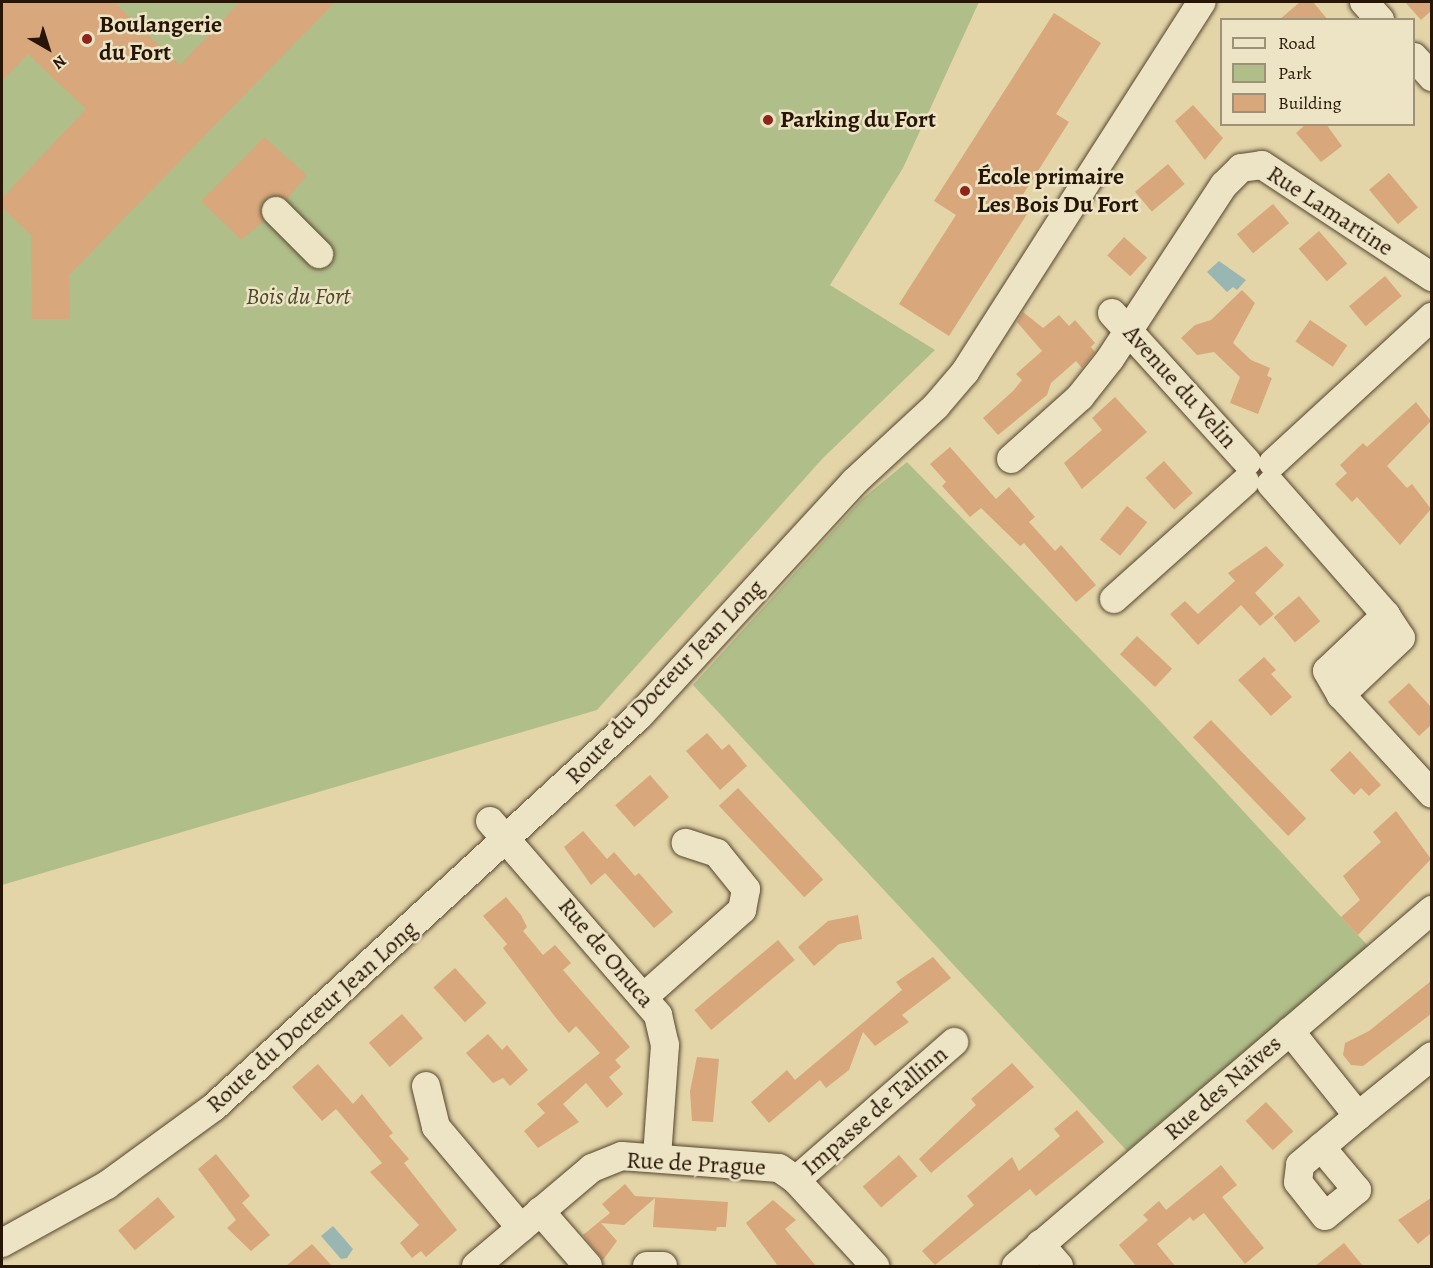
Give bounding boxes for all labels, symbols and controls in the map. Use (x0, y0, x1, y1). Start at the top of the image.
place label: Boulangerie du Fort (99, 11, 222, 67)
north arrow (18, 18, 78, 78)
legend (1220, 18, 1415, 126)
text: Road (1278, 31, 1315, 55)
marker: Boulangerie du Fort (80, 32, 94, 46)
text: N (48, 50, 71, 74)
text: Park (1278, 61, 1312, 85)
text: Building (1278, 91, 1342, 115)
place label: Parking du Fort (780, 106, 936, 134)
marker: Parking du Fort (761, 113, 775, 127)
street label: Rue Lamartine (1261, 160, 1399, 262)
place label: École primaire Les Bois Du Fort (977, 163, 1139, 219)
marker: École primaire Les Bois Du Fort (958, 184, 972, 198)
park label: Bois du Fort (246, 283, 350, 311)
street label: Avenue du Velin (1117, 319, 1243, 455)
street label: Route du Docteur Jean Long (560, 574, 770, 790)
street label: Rue de Onuca (552, 892, 660, 1014)
street label: Route du Docteur Jean Long (201, 915, 423, 1119)
street label: Rue des Naïves (1158, 1029, 1288, 1147)
street label: Impasse de Tallinn (796, 1040, 954, 1182)
street label: Rue de Prague (625, 1146, 767, 1182)

